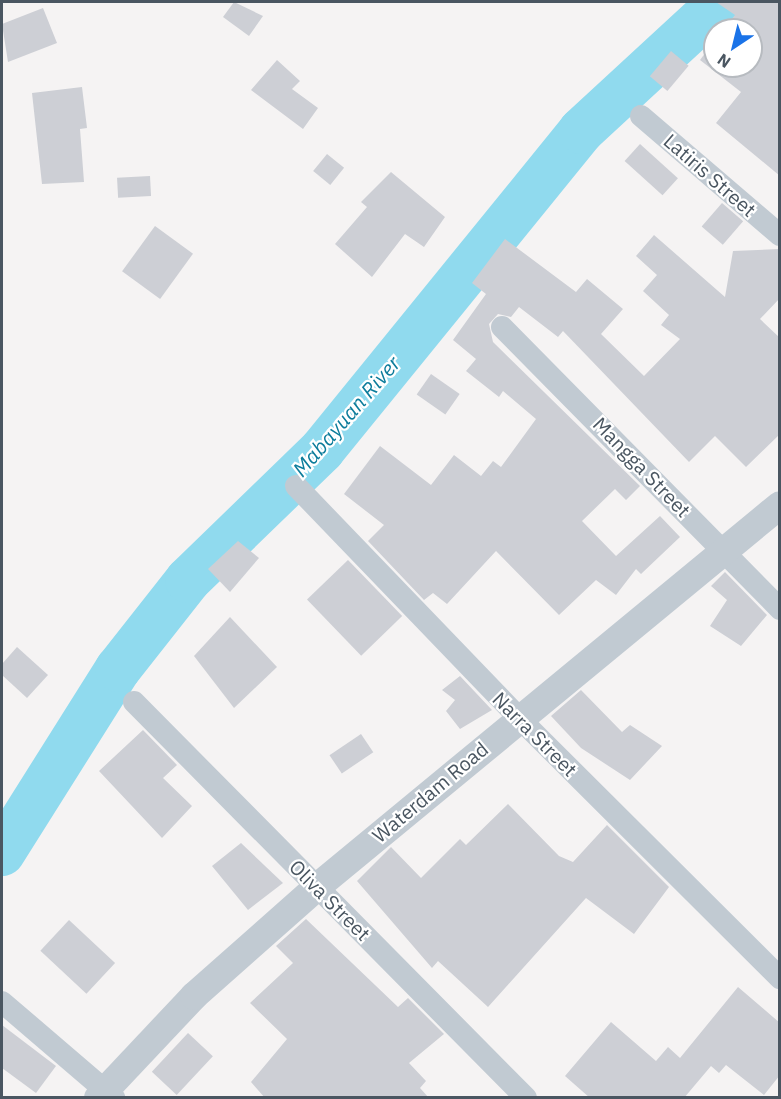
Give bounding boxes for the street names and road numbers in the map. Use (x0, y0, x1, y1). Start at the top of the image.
street label: Latiris Street (659, 128, 761, 222)
street label: Mangga Street (588, 412, 696, 522)
street label: Narra Street (488, 687, 582, 781)
street label: Waterdam Road (367, 737, 493, 847)
street label: Oliva Street (285, 855, 375, 945)

